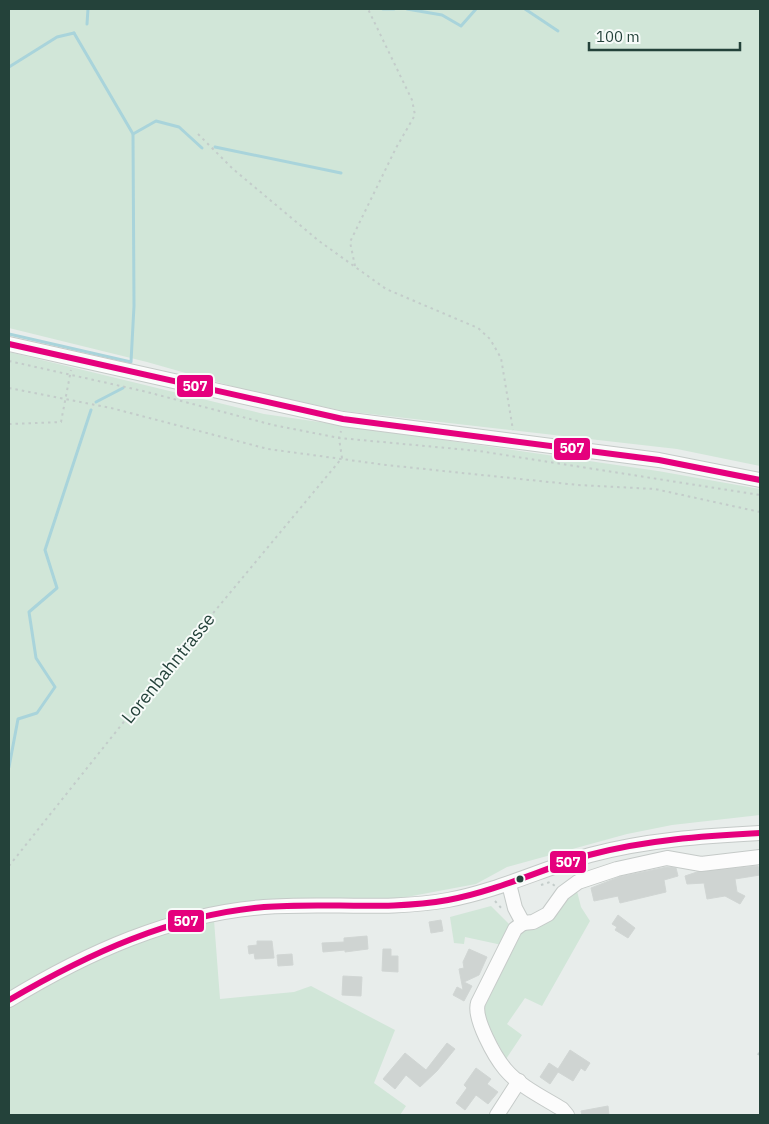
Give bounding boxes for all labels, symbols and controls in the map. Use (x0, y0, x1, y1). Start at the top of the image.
scale bar (589, 20, 740, 52)
text: 100 m (596, 27, 640, 46)
line badge: 507 (176, 374, 214, 398)
text: 507 (182, 377, 208, 395)
line badge: 507 (553, 437, 591, 461)
text: 507 (559, 439, 585, 457)
street label: Lorenbahntrasse (116, 608, 220, 728)
line badge: 507 (549, 850, 587, 874)
text: 507 (555, 853, 581, 871)
unlabelled marker (515, 874, 525, 884)
line badge: 507 (167, 909, 205, 933)
text: 507 (173, 912, 199, 930)

